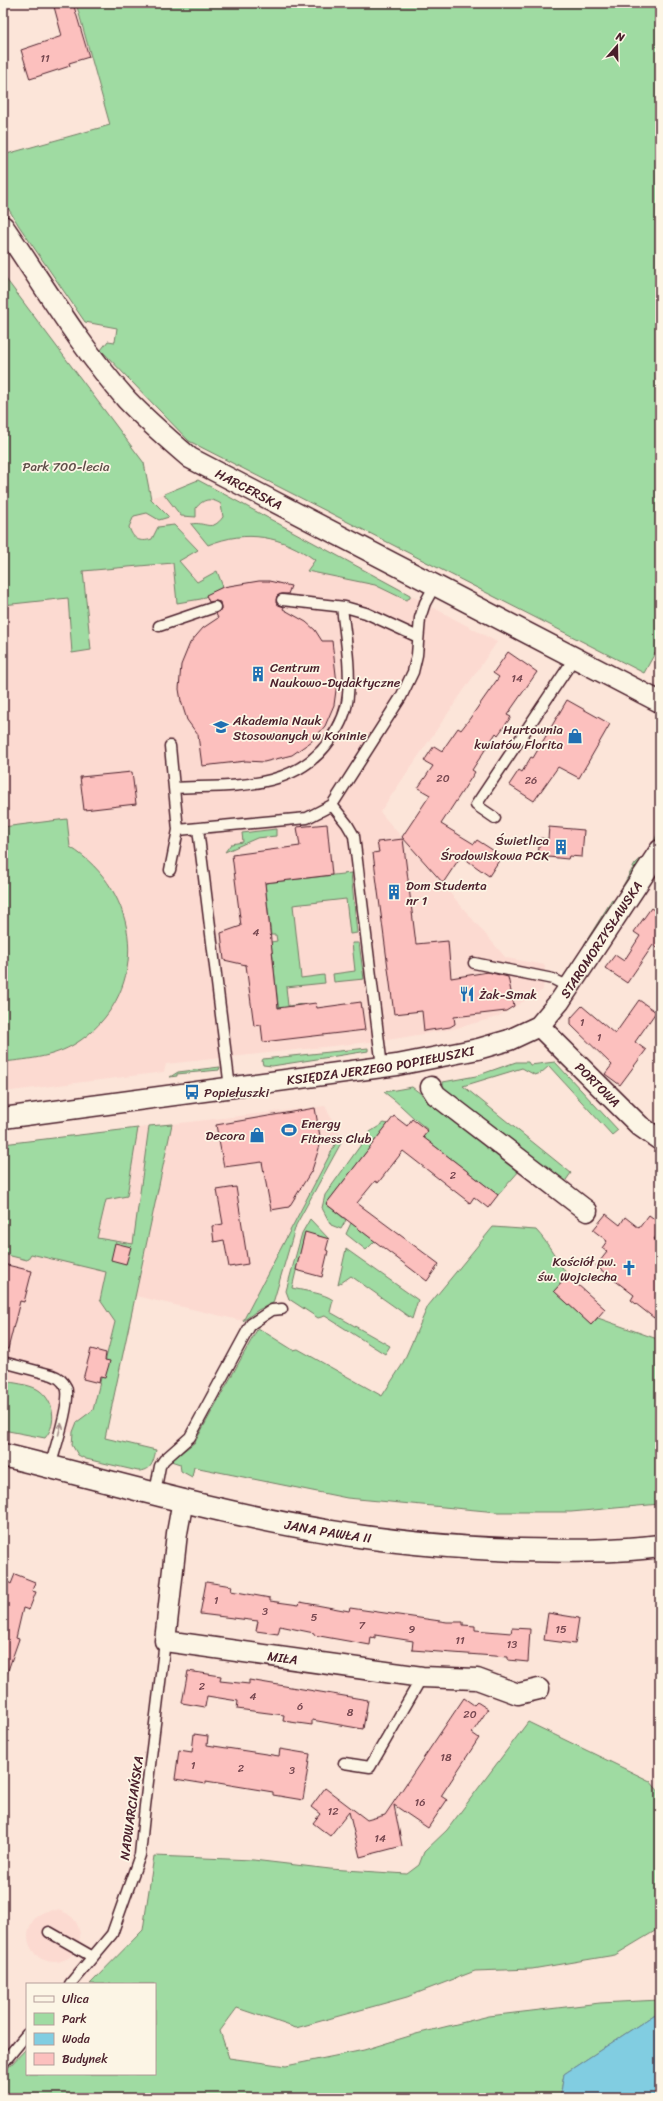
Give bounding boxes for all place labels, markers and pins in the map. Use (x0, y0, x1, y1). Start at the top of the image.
place label: Centrum Naukowo-Dydaktyczne (270, 656, 401, 694)
building icon: Centrum Naukowo-Dydaktyczne (249, 665, 267, 683)
place label: Akademia Nauk Stosowanych w Koninie (232, 709, 367, 747)
school or university icon: Akademia Nauk Stosowanych w Koninie (212, 718, 230, 736)
place label: Hurtownia kwiatów Florita (474, 718, 563, 756)
shop icon: Hurtownia kwiatów Florita (566, 727, 584, 745)
place label: Świetlica Środowiskowa PCK (441, 829, 549, 867)
building icon: Świetlica Środowiskowa PCK (552, 838, 570, 856)
place label: Dom Studenta nr 1 (406, 874, 487, 912)
building icon: Dom Studenta nr 1 (385, 883, 403, 901)
place label: Żak-Smak (479, 983, 537, 1006)
restaurant icon: Żak-Smak (458, 985, 476, 1003)
place label: Popiełuszki (204, 1081, 269, 1104)
bus stop icon: Popiełuszki (183, 1083, 201, 1101)
place label: Energy Fitness Club (301, 1112, 372, 1150)
sports icon: Energy Fitness Club (280, 1121, 298, 1139)
place label: Decora (206, 1124, 245, 1147)
shop icon: Decora (248, 1126, 266, 1144)
place label: Kościół pw. św. Wojciecha (537, 1250, 617, 1288)
church icon: Kościół pw. św. Wojciecha (620, 1259, 638, 1277)

